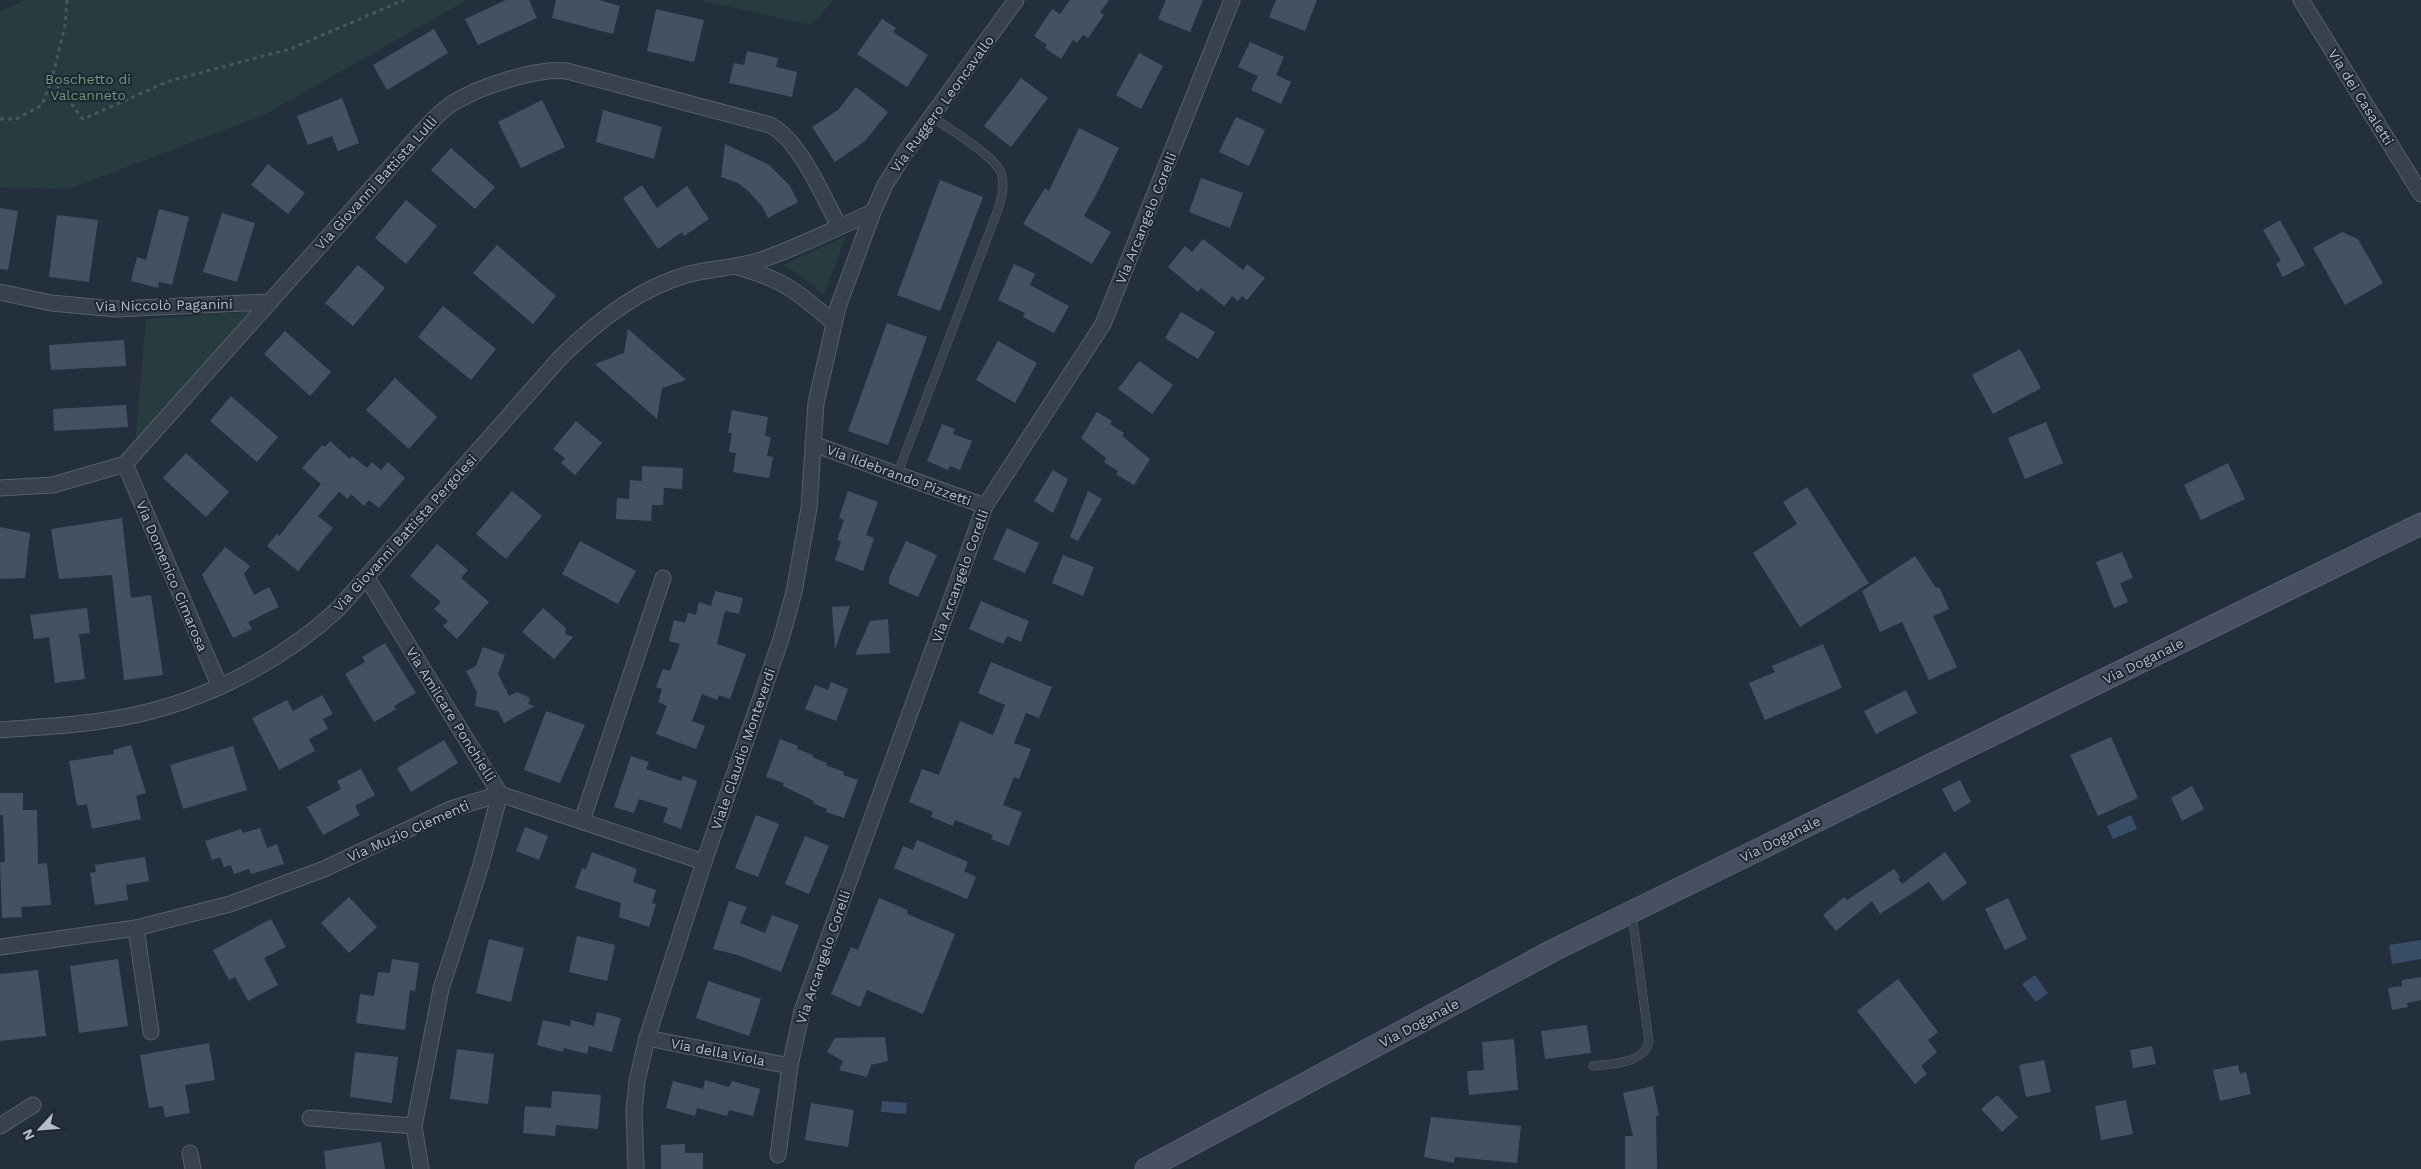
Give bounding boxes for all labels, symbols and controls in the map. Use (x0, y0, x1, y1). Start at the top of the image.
street label: Via Ruggero Leoncavallo (887, 32, 997, 176)
street label: Via dei Casaletti (2325, 46, 2397, 148)
park label: Boschetto di Valcanneto (45, 71, 131, 103)
street label: Via Giovanni Battista Lulli (312, 113, 440, 253)
street label: Via Arcangelo Corelli (1112, 150, 1180, 286)
street label: Via Niccolò Paganini (95, 296, 233, 314)
street label: Via Ildebrando Pizzetti (824, 441, 974, 509)
street label: Via Giovanni Battista Pergolesi (330, 451, 480, 615)
street label: Via Domenico Cimarosa (133, 498, 211, 654)
street label: Via Arcangelo Corelli (928, 507, 992, 645)
street label: Via Doganale (2100, 635, 2186, 687)
street label: Via Amilcare Ponchielli (403, 644, 499, 784)
street label: Viale Claudio Monteverdi (708, 666, 778, 832)
street label: Via Muzio Clementi (345, 797, 471, 865)
street label: Via Doganale (1737, 813, 1823, 865)
street label: Via Arcangelo Corelli (793, 888, 853, 1026)
street label: Via Doganale (1376, 995, 1462, 1051)
street label: Via della Viola (669, 1035, 767, 1069)
north arrow (15, 1104, 65, 1154)
text: N (19, 1127, 38, 1143)

